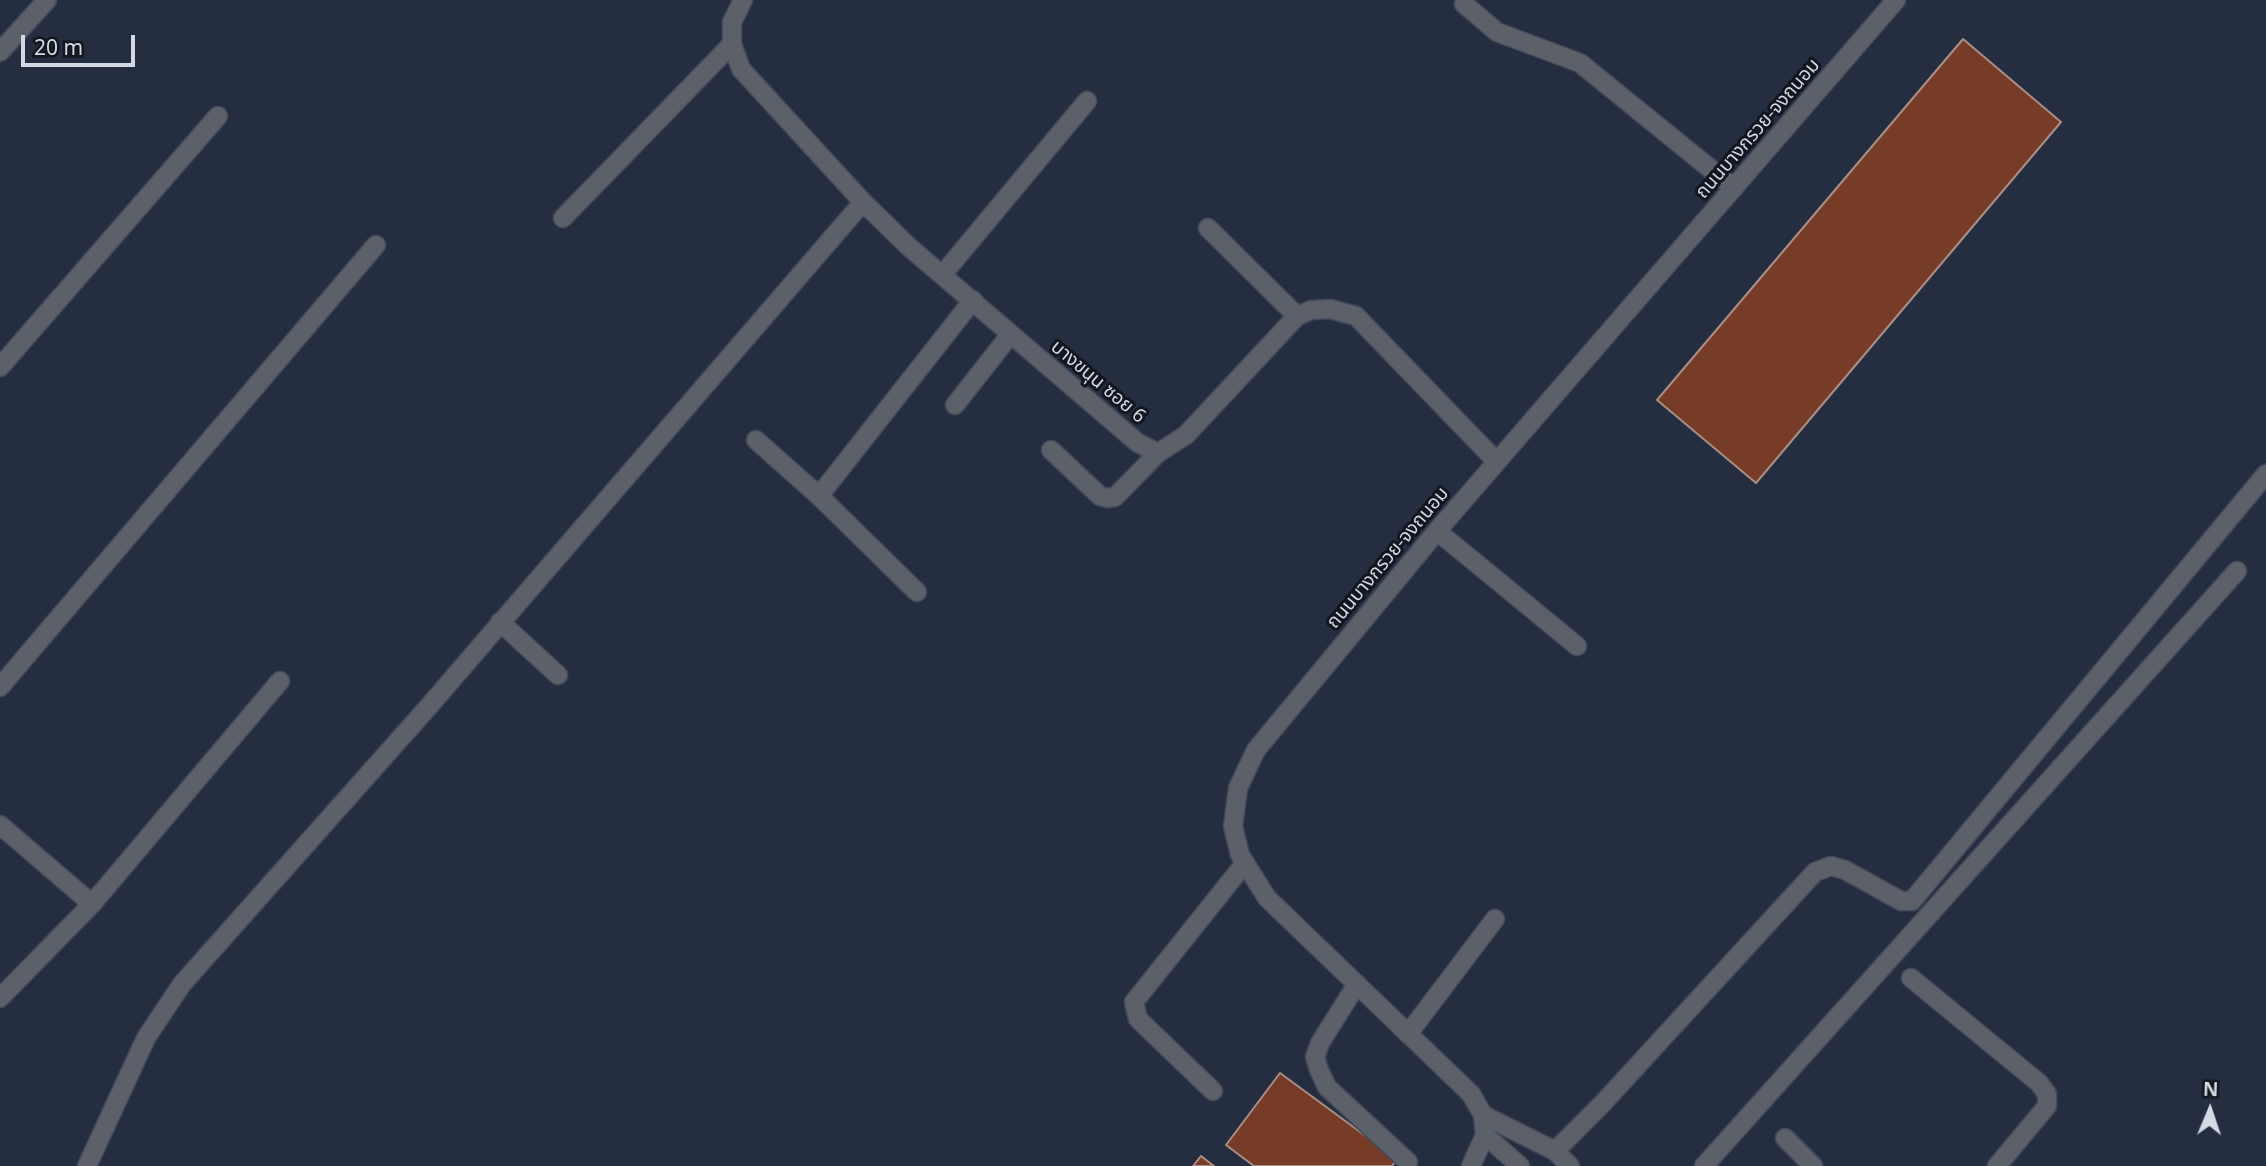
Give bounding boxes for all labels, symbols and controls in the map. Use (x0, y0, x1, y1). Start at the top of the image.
scale bar (24, 21, 138, 65)
text: 20 m (34, 33, 83, 61)
street label: ถนนบางกรวย-จงถนอม (1691, 55, 1825, 203)
street label: บางขนุน ซอย 6 (1046, 336, 1150, 428)
street label: ถนนบางกรวย-จงถนอม (1322, 483, 1454, 633)
north arrow (2175, 1075, 2245, 1145)
text: N (2203, 1076, 2219, 1102)

